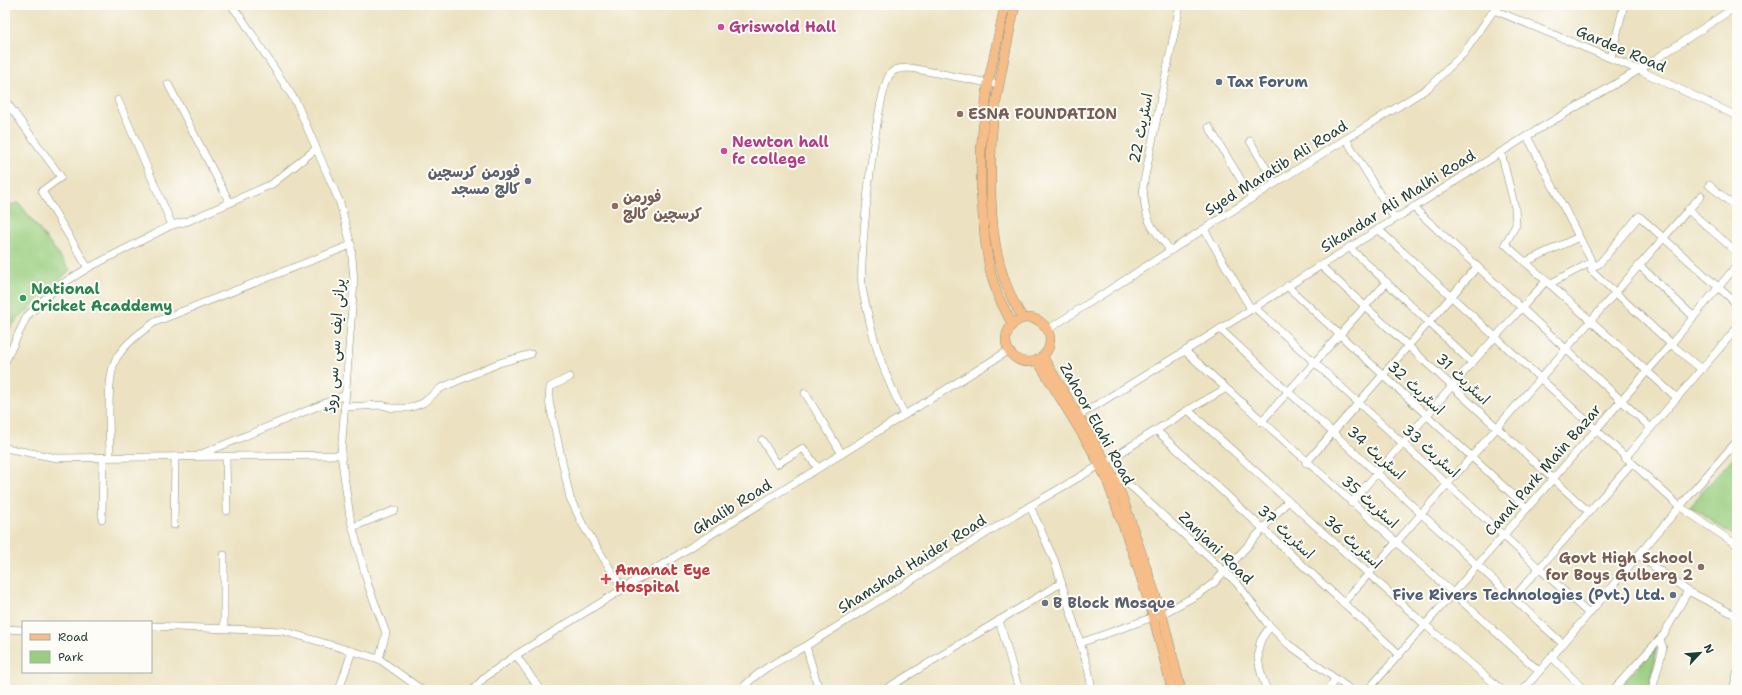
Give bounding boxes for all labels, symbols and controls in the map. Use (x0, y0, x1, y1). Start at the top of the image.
place label: Griswold Hall (729, 17, 836, 37)
street label: Gardee Road (1573, 21, 1670, 77)
marker: Griswold Hall (716, 22, 726, 32)
place label: Tax Forum (1227, 72, 1308, 92)
marker: Tax Forum (1214, 77, 1224, 87)
street label: اسٹریٹ 22 (1124, 91, 1158, 165)
place label: ESNA FOUNDATION (968, 104, 1117, 124)
marker: ESNA FOUNDATION (955, 109, 965, 119)
street label: Syed Maratib Ali Road (1201, 116, 1352, 220)
place label: Newton hall fc college (732, 132, 829, 169)
street label: Sikandar Ali Malhi Road (1317, 145, 1480, 257)
marker: Newton hall fc college (719, 146, 729, 156)
place label: فورمن کرسچین کالج مسجد (428, 162, 520, 199)
marker: فورمن کرسچین کالج مسجد (523, 176, 533, 186)
place label: فورمن کرسچین کالج (623, 187, 702, 224)
marker: فورمن کرسچین کالج (610, 201, 620, 211)
street label: پرانی ایف سی سی روڈ (320, 278, 350, 414)
place label: National Cricket Acaddemy (31, 279, 173, 316)
marker: National Cricket Acaddemy (18, 293, 28, 303)
street label: اسٹریٹ 31 (1432, 349, 1494, 409)
street label: اسٹریٹ 32 (1383, 357, 1449, 419)
street label: Zahoor Elahi Road (1055, 359, 1139, 489)
street label: Canal Park Main Bazar (1480, 400, 1606, 540)
street label: اسٹریٹ 33 (1398, 420, 1464, 482)
street label: اسٹریٹ 34 (1343, 422, 1409, 484)
street label: اسٹریٹ 35 (1337, 471, 1403, 533)
street label: Ghalib Road (689, 474, 776, 539)
street label: اسٹریٹ 37 (1253, 501, 1319, 563)
street label: Zanjani Road (1174, 507, 1258, 589)
street label: Shamshad Haider Road (834, 510, 990, 618)
street label: اسٹریٹ 36 (1320, 511, 1386, 573)
place label: Govt High School for Boys Gulberg 2 (1545, 548, 1693, 585)
place label: Amanat Eye Hospital (615, 560, 711, 597)
marker: Govt High School for Boys Gulberg 2 (1696, 562, 1706, 572)
marker: Amanat Eye Hospital (600, 573, 612, 585)
place label: Five Rivers Technologies (Pvt.) Ltd. (1393, 585, 1665, 605)
marker: Five Rivers Technologies (Pvt.) Ltd. (1668, 590, 1678, 600)
place label: B Block Mosque (1053, 593, 1175, 613)
marker: B Block Mosque (1040, 598, 1050, 608)
legend (22, 621, 152, 673)
text: Road (58, 629, 89, 645)
north arrow (1680, 633, 1720, 673)
text: N (1700, 642, 1717, 656)
text: Park (58, 649, 84, 665)

